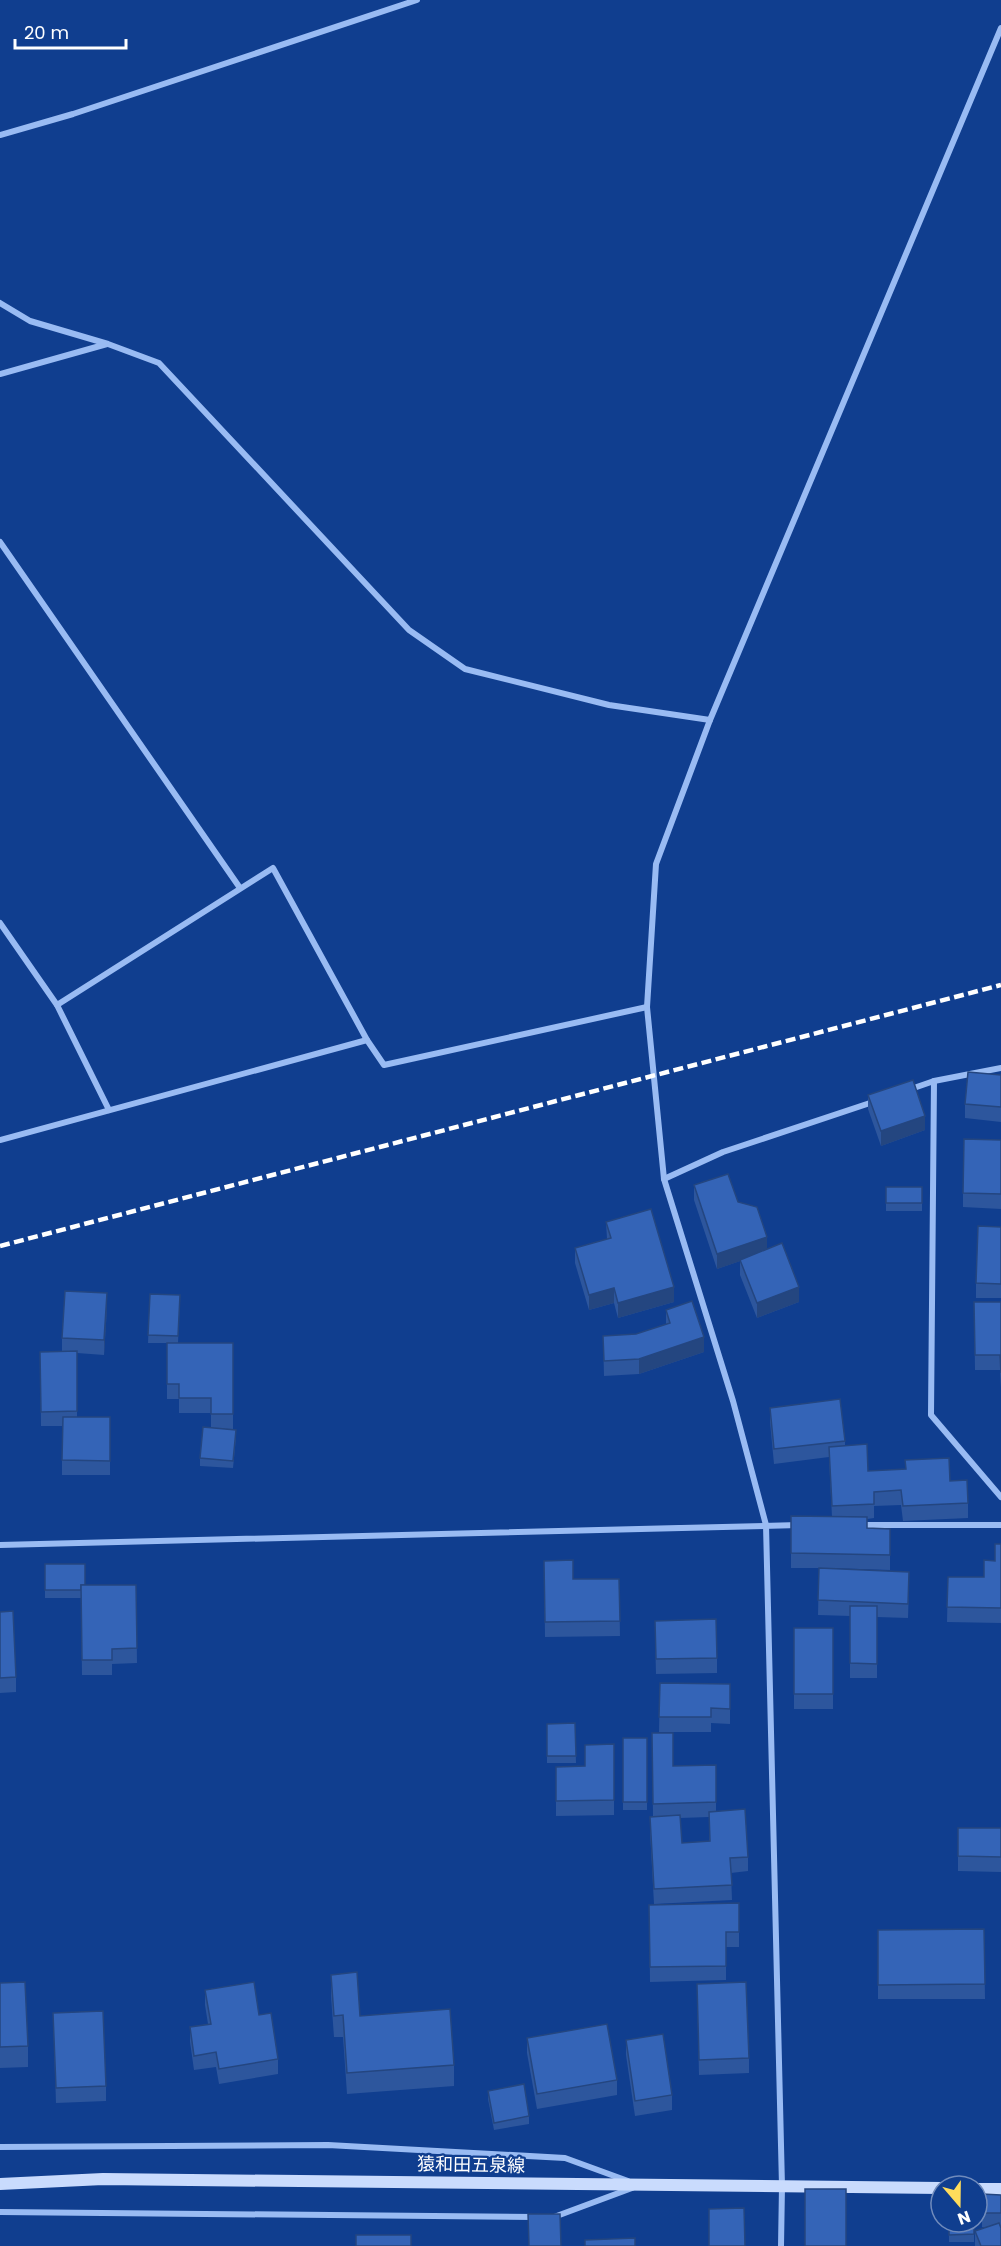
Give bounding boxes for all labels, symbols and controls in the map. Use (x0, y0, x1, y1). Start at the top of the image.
scale bar (15, 12, 126, 50)
text: 20 m (24, 20, 69, 45)
street label: 猿和田五泉線 (417, 2151, 525, 2178)
north arrow (929, 2174, 989, 2234)
text: N (954, 2205, 974, 2230)

